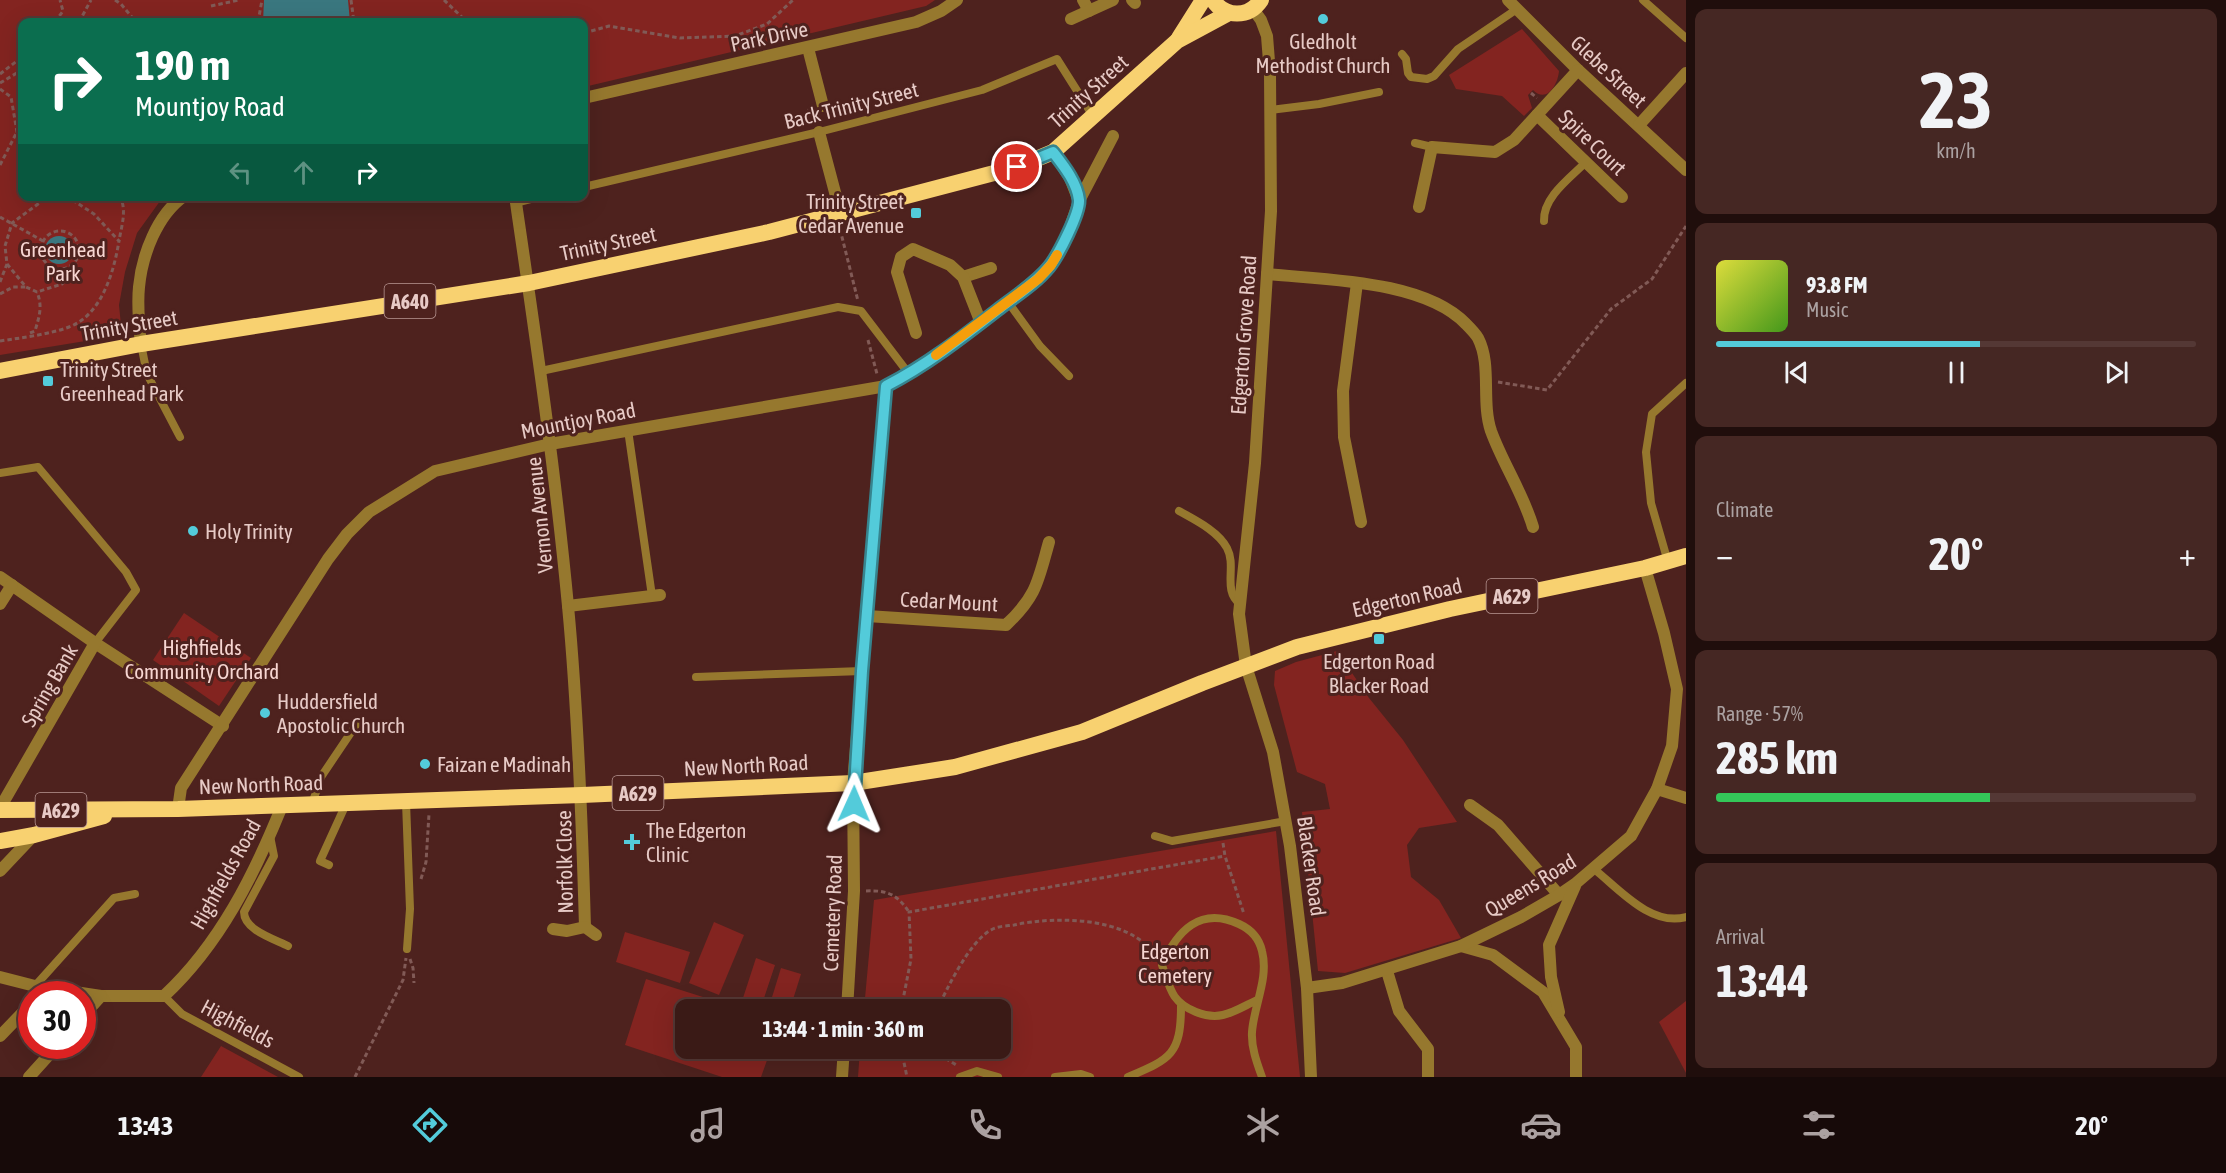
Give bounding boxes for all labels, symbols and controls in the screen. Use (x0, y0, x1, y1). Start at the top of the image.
marker: Gledholt Methodist Church (1316, 12, 1330, 26)
street label: Park Drive (728, 16, 810, 56)
place label: Gledholt Methodist Church (1256, 29, 1390, 77)
street label: Glebe Street (1566, 30, 1652, 112)
text: 190 m (135, 41, 230, 89)
icon: right (36, 42, 114, 120)
street label: Trinity Street (1044, 49, 1132, 133)
text: 23 (1919, 55, 1993, 145)
street label: Back Trinity Street (782, 77, 920, 133)
text: Mountjoy Road (135, 91, 285, 122)
street label: Spire Court (1555, 104, 1631, 180)
text: km/h (1936, 139, 1976, 162)
pin (991, 141, 1042, 192)
icon: arrive (1000, 150, 1033, 183)
icon: left (224, 156, 257, 189)
icon: ahead (287, 156, 320, 189)
icon: right (350, 156, 383, 189)
place label: Trinity Street Cedar Avenue (798, 189, 904, 237)
marker: Trinity Street Cedar Avenue (909, 206, 923, 220)
street label: Trinity Street (558, 221, 658, 265)
park label: Greenhead Park (20, 237, 106, 285)
street label: Edgerton Grove Road (1225, 254, 1261, 416)
text: 93.8 FM (1806, 272, 1868, 298)
road number: A640 (384, 284, 436, 318)
text: Music (1806, 298, 1848, 321)
street label: Trinity Street (79, 305, 179, 345)
icon: previous (1780, 356, 1813, 389)
icon: pause (1940, 356, 1973, 389)
icon: next (2100, 356, 2133, 389)
place label: Trinity Street Greenhead Park (60, 357, 184, 405)
marker: Trinity Street Greenhead Park (41, 374, 55, 388)
street label: Mountjoy Road (519, 397, 637, 443)
street label: Vernon Avenue (521, 456, 557, 574)
text: Climate (1716, 498, 1773, 521)
place label: Holy Trinity (205, 519, 293, 543)
marker: Holy Trinity (186, 524, 200, 538)
text: 20° (1929, 528, 1983, 580)
text: − (1716, 535, 1733, 573)
text: + (2179, 535, 2196, 573)
street label: Edgerton Road (1350, 573, 1464, 621)
road number: A629 (1486, 579, 1538, 613)
street label: Cedar Mount (899, 586, 999, 616)
marker: Edgerton Road Blacker Road (1372, 632, 1386, 646)
park label: Highfields Community Orchard (125, 635, 279, 683)
street label: Spring Bank (16, 640, 82, 730)
place label: Edgerton Road Blacker Road (1323, 649, 1435, 697)
place label: Huddersfield Apostolic Church (277, 689, 405, 737)
text: Range · 57% (1716, 702, 1803, 725)
marker: Huddersfield Apostolic Church (258, 706, 272, 720)
text: 285 km (1716, 732, 1838, 784)
street label: New North Road (683, 750, 809, 780)
place label: Faizan e Madinah (437, 752, 571, 776)
marker: Faizan e Madinah (418, 757, 432, 771)
street label: New North Road (198, 770, 324, 798)
position arrow (822, 772, 886, 836)
road number: A629 (612, 776, 664, 810)
road number: A629 (36, 793, 86, 827)
street label: Norfolk Close (551, 810, 577, 914)
street label: Highfields Road (185, 815, 265, 933)
street label: Blacker Road (1293, 815, 1331, 917)
place label: The Edgerton Clinic (646, 818, 746, 866)
marker: The Edgerton Clinic (623, 833, 641, 851)
street label: Queens Road (1480, 848, 1580, 922)
street label: Cemetery Road (818, 854, 846, 972)
text: Arrival (1716, 925, 1765, 948)
park label: Edgerton Cemetery (1138, 939, 1212, 987)
text: 13:44 (1716, 955, 1809, 1007)
speed limit sign: 30 (18, 981, 96, 1059)
street label: Highfields (197, 994, 279, 1052)
text: 13:44 · 1 min · 360 m (762, 1016, 924, 1042)
icon: directions (409, 1104, 451, 1146)
icon: music (687, 1104, 729, 1146)
icon: phone (964, 1104, 1006, 1146)
icon: climate (1242, 1104, 1284, 1146)
icon: car (1520, 1104, 1562, 1146)
icon: filters (1798, 1104, 1840, 1146)
text: 13:43 (118, 1110, 173, 1141)
text: 20° (2075, 1110, 2108, 1141)

